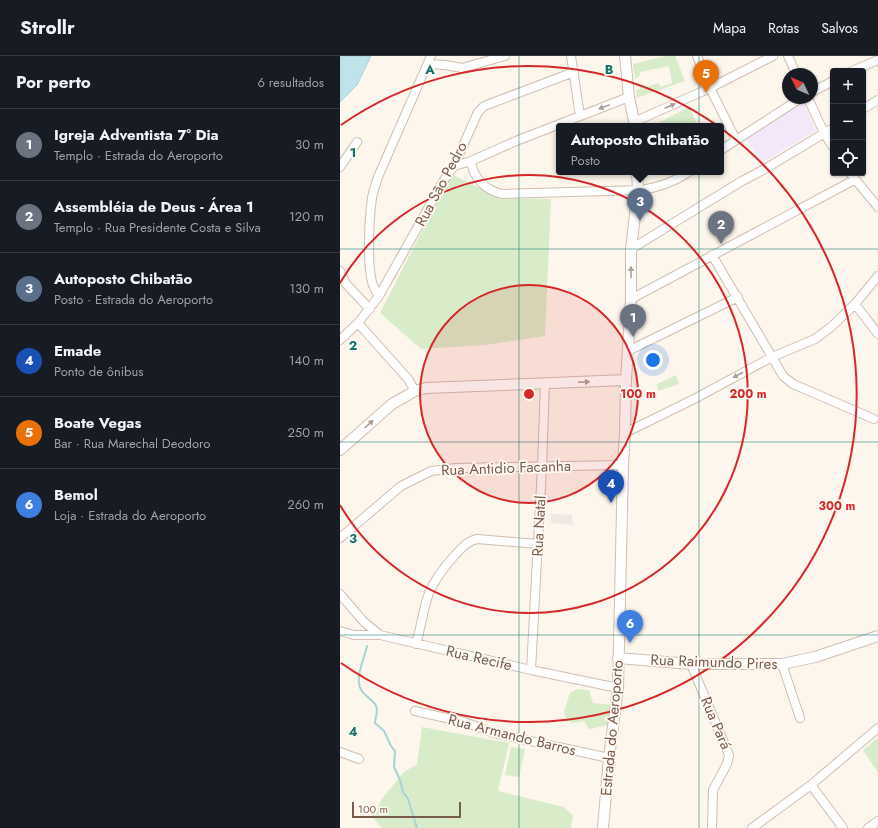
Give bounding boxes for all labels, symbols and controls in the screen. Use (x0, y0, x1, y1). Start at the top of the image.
text: Strollr (20, 14, 75, 41)
text: Mapa (713, 18, 746, 38)
text: Rotas (768, 18, 799, 38)
text: Salvos (821, 18, 858, 38)
text: A (424, 60, 435, 79)
text: B (605, 60, 614, 79)
pin: 5 (693, 60, 719, 93)
north arrow (782, 68, 818, 104)
map controls (830, 68, 866, 176)
button: + (830, 68, 866, 104)
text: Por perto (16, 70, 91, 94)
text: 6 resultados (257, 73, 324, 92)
one-way arrow (664, 103, 676, 109)
one-way arrow (598, 104, 610, 110)
button: − (830, 104, 866, 140)
popup (556, 123, 724, 175)
text: Igreja Adventista 7° Dia (54, 124, 219, 146)
text: Autoposto Chibatão (571, 129, 709, 151)
text: 1 (26, 135, 32, 154)
text: 30 m (295, 135, 324, 154)
street label: Rua São Pedro (409, 138, 473, 230)
button: locate (830, 140, 866, 176)
text: 1 (350, 143, 356, 162)
text: Templo · Estrada do Aeroporto (54, 146, 223, 165)
text: Posto (571, 151, 600, 170)
pin: 3 (627, 188, 653, 221)
text: Assembléia de Deus - Área 1 (54, 196, 254, 218)
text: 2 (25, 207, 33, 226)
text: 120 m (289, 207, 324, 226)
pin: 2 (708, 211, 734, 244)
text: Templo · Rua Presidente Costa e Silva (54, 218, 261, 237)
one-way arrow (628, 265, 634, 278)
text: Autoposto Chibatão (54, 268, 192, 290)
text: 3 (25, 279, 33, 298)
text: 130 m (289, 279, 324, 298)
text: Posto · Estrada do Aeroporto (54, 290, 213, 309)
pin: 1 (620, 304, 646, 337)
text: 2 (349, 336, 357, 355)
text: Emade (54, 340, 101, 362)
your location (643, 350, 663, 370)
text: 4 (24, 351, 34, 370)
text: 140 m (289, 351, 324, 370)
text: Ponto de ônibus (54, 362, 144, 381)
one-way arrow (732, 372, 744, 379)
one-way arrow (578, 378, 590, 385)
text: 100 m (620, 385, 656, 403)
text: 200 m (729, 385, 767, 403)
centre of rings (522, 387, 536, 401)
text: Boate Vegas (54, 412, 141, 434)
one-way arrow (364, 419, 374, 429)
text: 5 (25, 423, 33, 442)
text: 250 m (287, 423, 324, 442)
text: Bar · Rua Marechal Deodoro (54, 434, 210, 453)
street label: Rua Antidio Facanha (441, 455, 571, 481)
pin: 4 (598, 470, 624, 503)
text: Bemol (54, 484, 98, 506)
text: 6 (25, 495, 33, 514)
text: 260 m (287, 495, 324, 514)
street label: Rua Natal (526, 495, 552, 557)
text: 300 m (819, 497, 856, 515)
text: Loja · Estrada do Aeroporto (54, 506, 206, 525)
text: 3 (349, 529, 357, 548)
pin: 6 (617, 610, 643, 643)
street label: Rua Recife (444, 640, 514, 676)
street label: Rua Raimundo Pires (650, 649, 778, 675)
street label: Estrada do Aeroporto (595, 659, 629, 797)
street label: Rua Pará (695, 693, 737, 753)
street label: Rua Armando Barros (446, 708, 578, 762)
text: 4 (348, 722, 358, 741)
scale bar (352, 800, 461, 819)
text: 100 m (358, 801, 388, 817)

